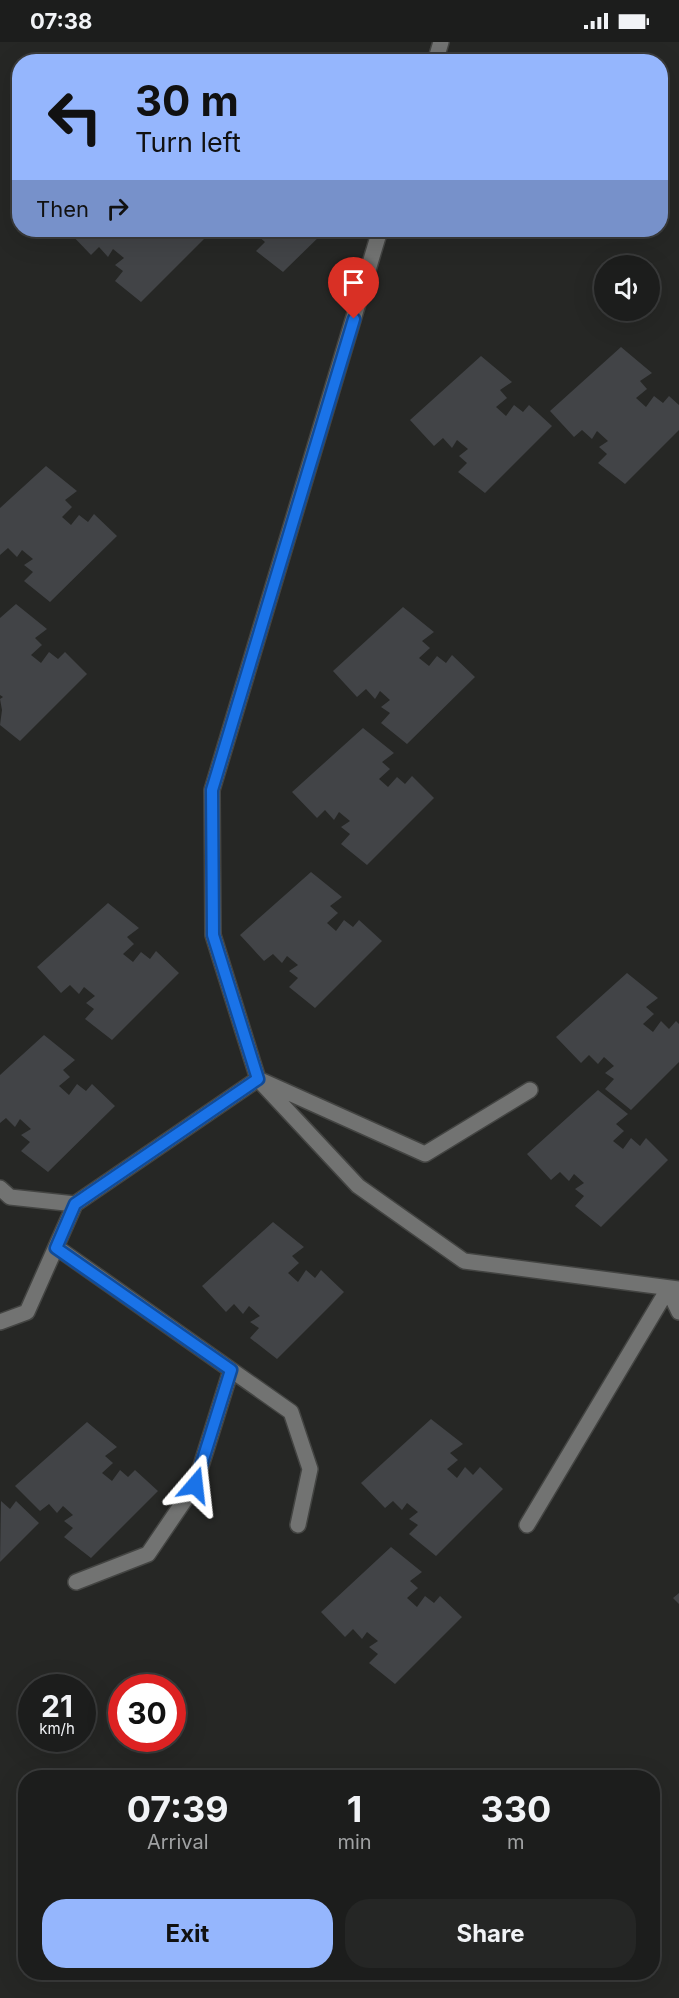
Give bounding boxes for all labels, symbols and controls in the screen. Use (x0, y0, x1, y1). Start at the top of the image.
text: 07:38 (30, 8, 92, 34)
text: 30 m (135, 75, 239, 126)
icon: left (36, 78, 114, 156)
text: Turn left (135, 126, 241, 159)
icon: right (101, 192, 134, 225)
text: Then (36, 196, 89, 222)
map controls (594, 255, 660, 321)
button: sound (594, 255, 660, 321)
pin (328, 257, 379, 319)
icon: arrive (337, 266, 370, 299)
position arrow (163, 1453, 227, 1517)
speed limit sign: 30 (108, 1674, 186, 1752)
text: 21 (41, 1688, 73, 1724)
text: km/h (39, 1719, 75, 1738)
text: 07:39 (127, 1787, 229, 1831)
text: 1 (347, 1787, 362, 1831)
text: 330 (480, 1787, 551, 1831)
text: Arrival (147, 1830, 209, 1854)
text: min (337, 1830, 372, 1854)
text: m (507, 1830, 525, 1854)
button: Exit (42, 1899, 333, 1968)
button: Share (345, 1899, 636, 1968)

